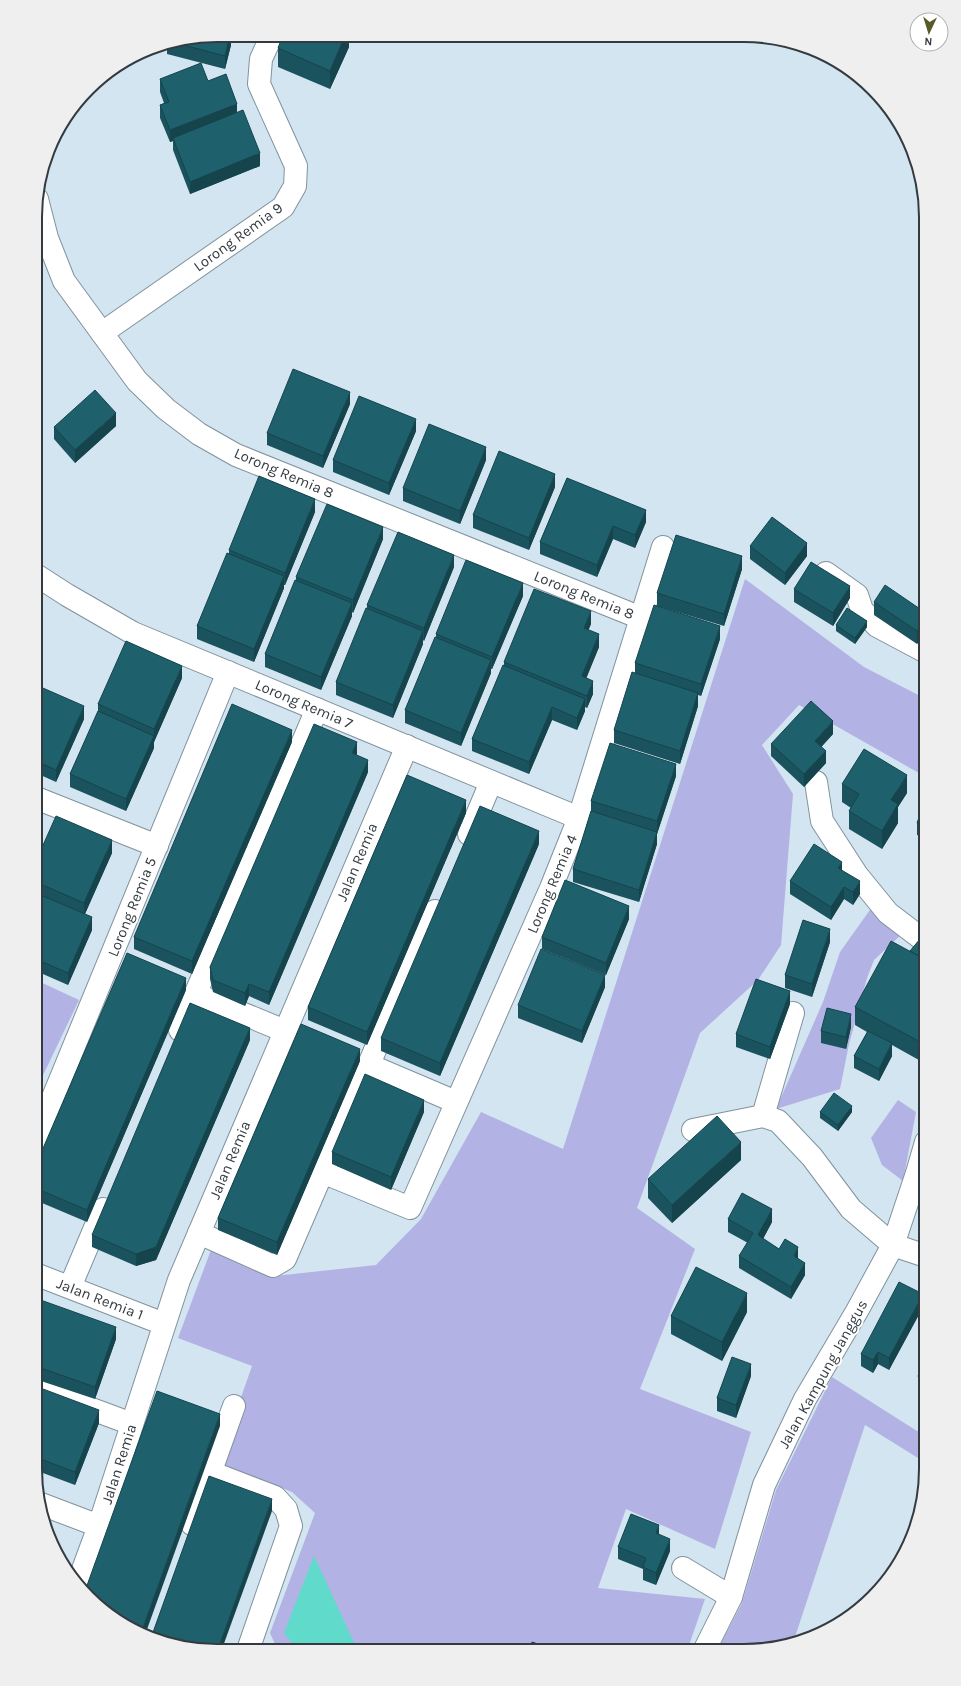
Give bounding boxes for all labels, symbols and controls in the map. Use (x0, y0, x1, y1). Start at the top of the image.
north arrow (909, 12, 949, 52)
text: N (924, 35, 933, 48)
street label: Lorong Remia 9 (190, 199, 286, 275)
street label: Lorong Remia 8 (232, 444, 336, 502)
street label: Lorong Remia 8 (531, 567, 637, 623)
street label: Lorong Remia 7 (253, 675, 355, 733)
street label: Jalan Remia (332, 820, 382, 904)
street label: Lorong Remia 4 (523, 831, 581, 936)
street label: Lorong Remia 5 (104, 855, 160, 959)
street label: Jalan Remia (205, 1118, 255, 1202)
street label: Jalan Remia 1 (54, 1274, 146, 1324)
street label: Jalan Kampung Janggus (775, 1297, 871, 1451)
street label: Jalan Remia (98, 1422, 140, 1506)

